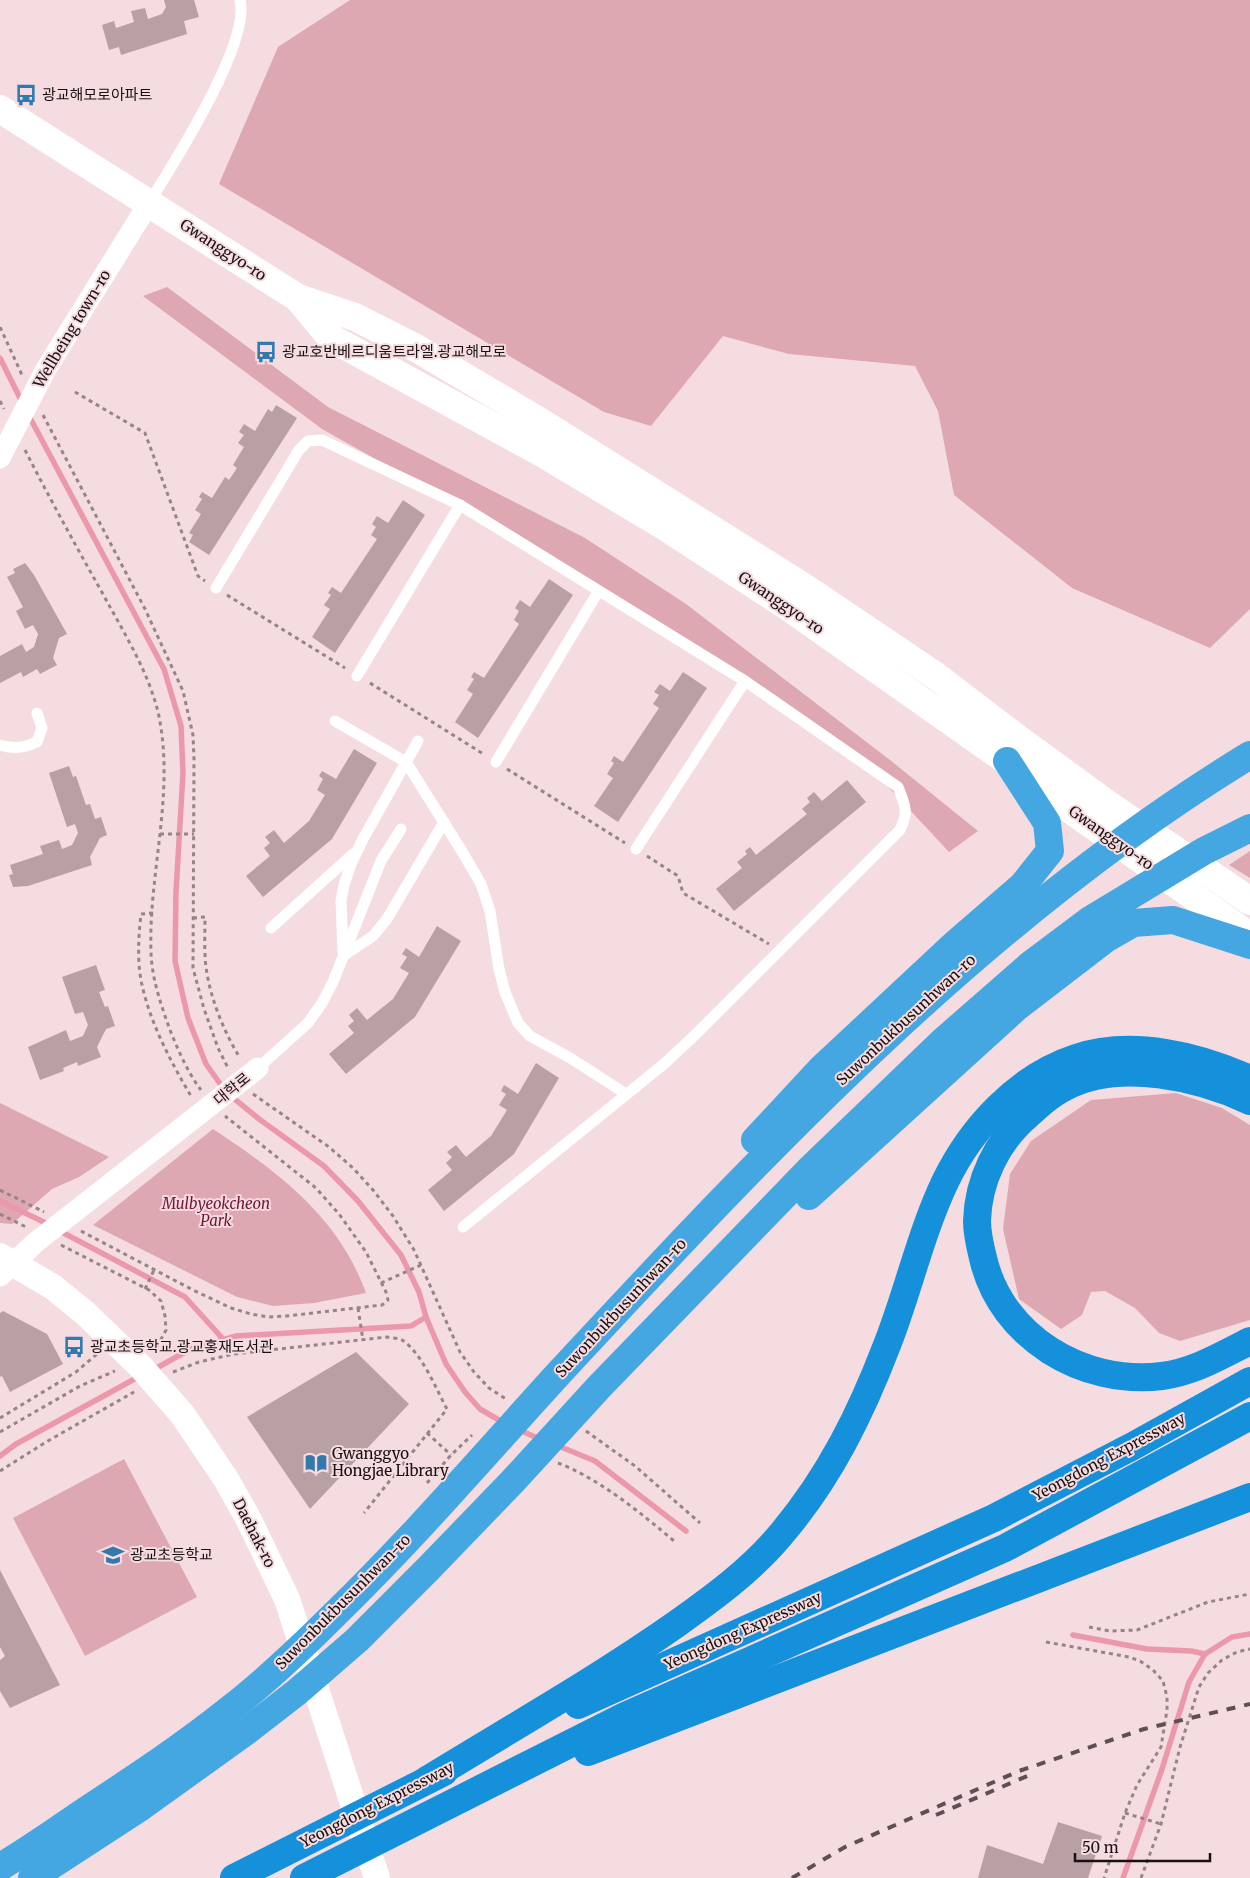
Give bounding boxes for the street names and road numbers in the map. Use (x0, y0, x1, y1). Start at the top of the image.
street label: Gwanggyo-ro (176, 215, 270, 285)
street label: Wellbeing town-ro (28, 266, 114, 392)
street label: Gwanggyo-ro (735, 567, 828, 638)
street label: Gwanggyo-ro (1065, 801, 1158, 874)
street label: Suwonbukbusunhwan-ro (832, 950, 979, 1089)
street label: 대학로 (210, 1068, 254, 1109)
street label: Suwonbukbusunhwan-ro (551, 1234, 690, 1381)
street label: Yeongdong Expressway (1028, 1408, 1189, 1505)
street label: Daehak-ro (229, 1495, 280, 1571)
street label: Suwonbukbusunhwan-ro (271, 1530, 414, 1673)
street label: Yeongdong Expressway (660, 1587, 825, 1674)
street label: Yeongdong Expressway (296, 1757, 457, 1852)

